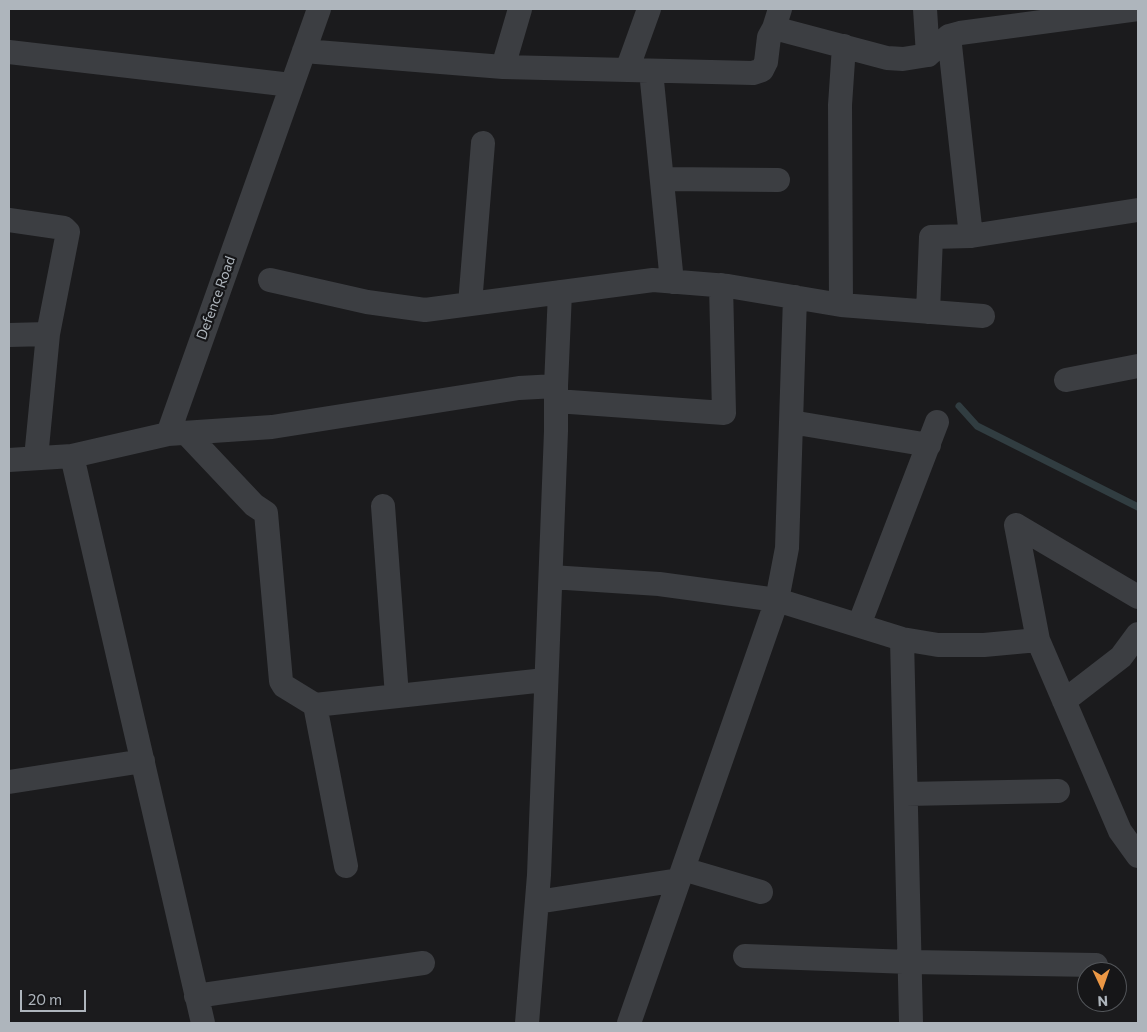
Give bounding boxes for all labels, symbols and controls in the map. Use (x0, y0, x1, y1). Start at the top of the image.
street label: Defence Road (193, 254, 239, 342)
north arrow (1077, 962, 1127, 1012)
scale bar (22, 980, 89, 1012)
text: 20 m (28, 990, 62, 1008)
text: N (1097, 993, 1108, 1010)

